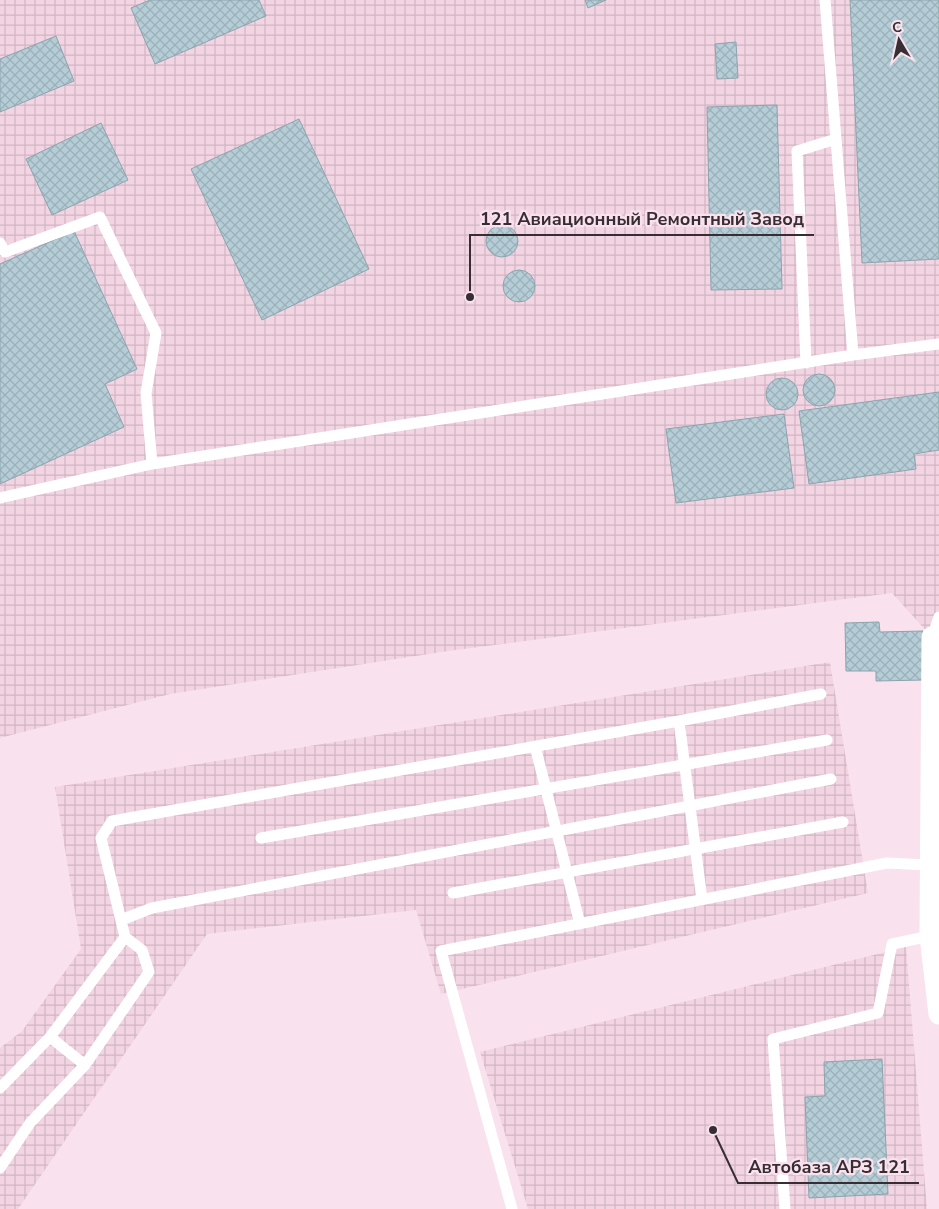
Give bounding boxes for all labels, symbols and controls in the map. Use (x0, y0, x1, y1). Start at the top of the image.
north arrow (874, 15, 924, 65)
text: С (891, 17, 904, 38)
callout: 121 Авиационный Ремонтный Завод (470, 202, 814, 235)
text: 121 Авиационный Ремонтный Завод (480, 207, 804, 231)
callout: Автобаза АРЗ 121 (738, 1150, 919, 1183)
text: Автобаза АРЗ 121 (748, 1155, 910, 1179)

